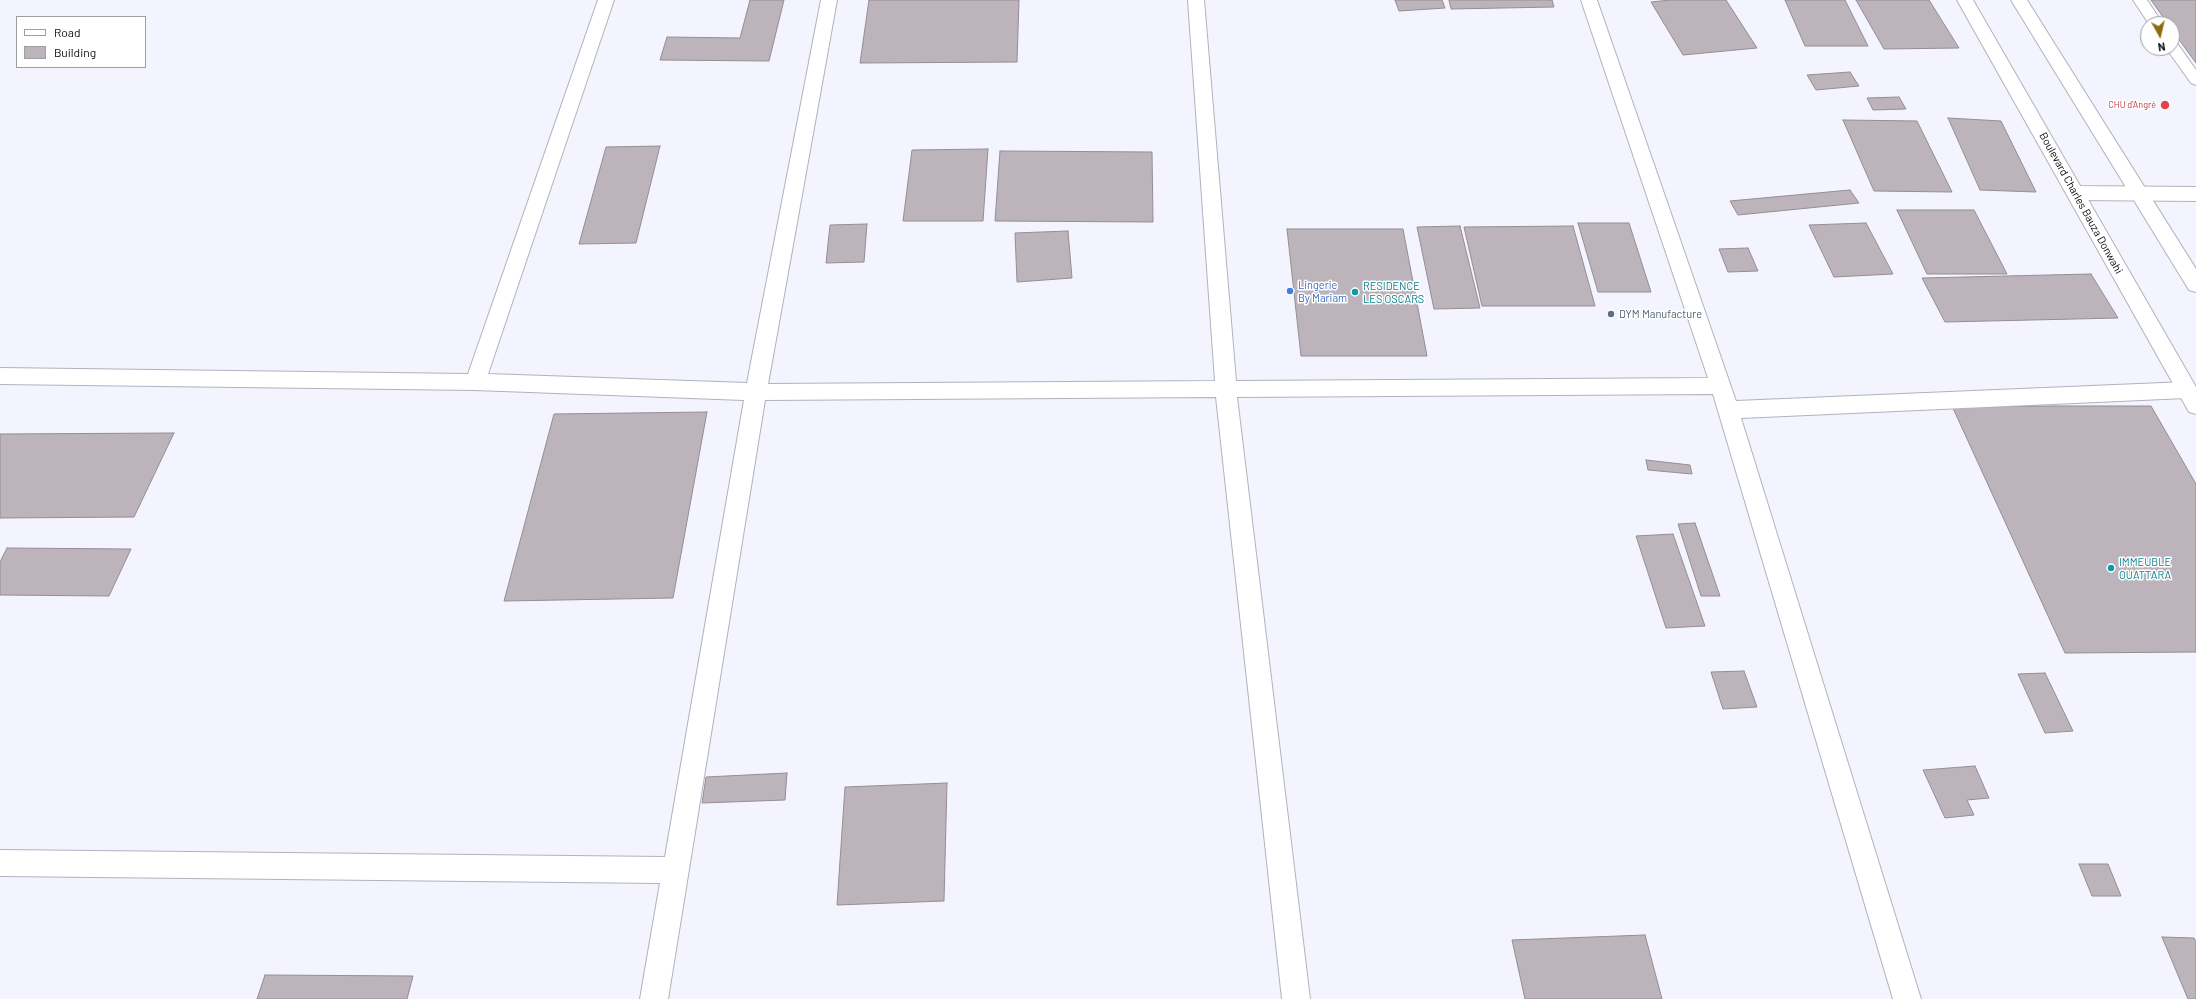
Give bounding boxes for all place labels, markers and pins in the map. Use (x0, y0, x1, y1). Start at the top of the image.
marker: CHU d'Angré (2159, 99, 2171, 111)
place label: CHU d'Angré (2108, 100, 2156, 110)
place label: Lingerie By Mariam (1298, 278, 1347, 304)
place label: RESIDENCE LES OSCARS (1363, 279, 1424, 305)
marker: Lingerie By Mariam (1285, 286, 1295, 296)
marker: RESIDENCE LES OSCARS (1350, 287, 1360, 297)
place label: DYM Manufacture (1619, 307, 1702, 321)
marker: DYM Manufacture (1606, 309, 1616, 319)
place label: IMMEUBLE OUATTARA (2119, 555, 2171, 581)
marker: IMMEUBLE OUATTARA (2106, 563, 2116, 573)

